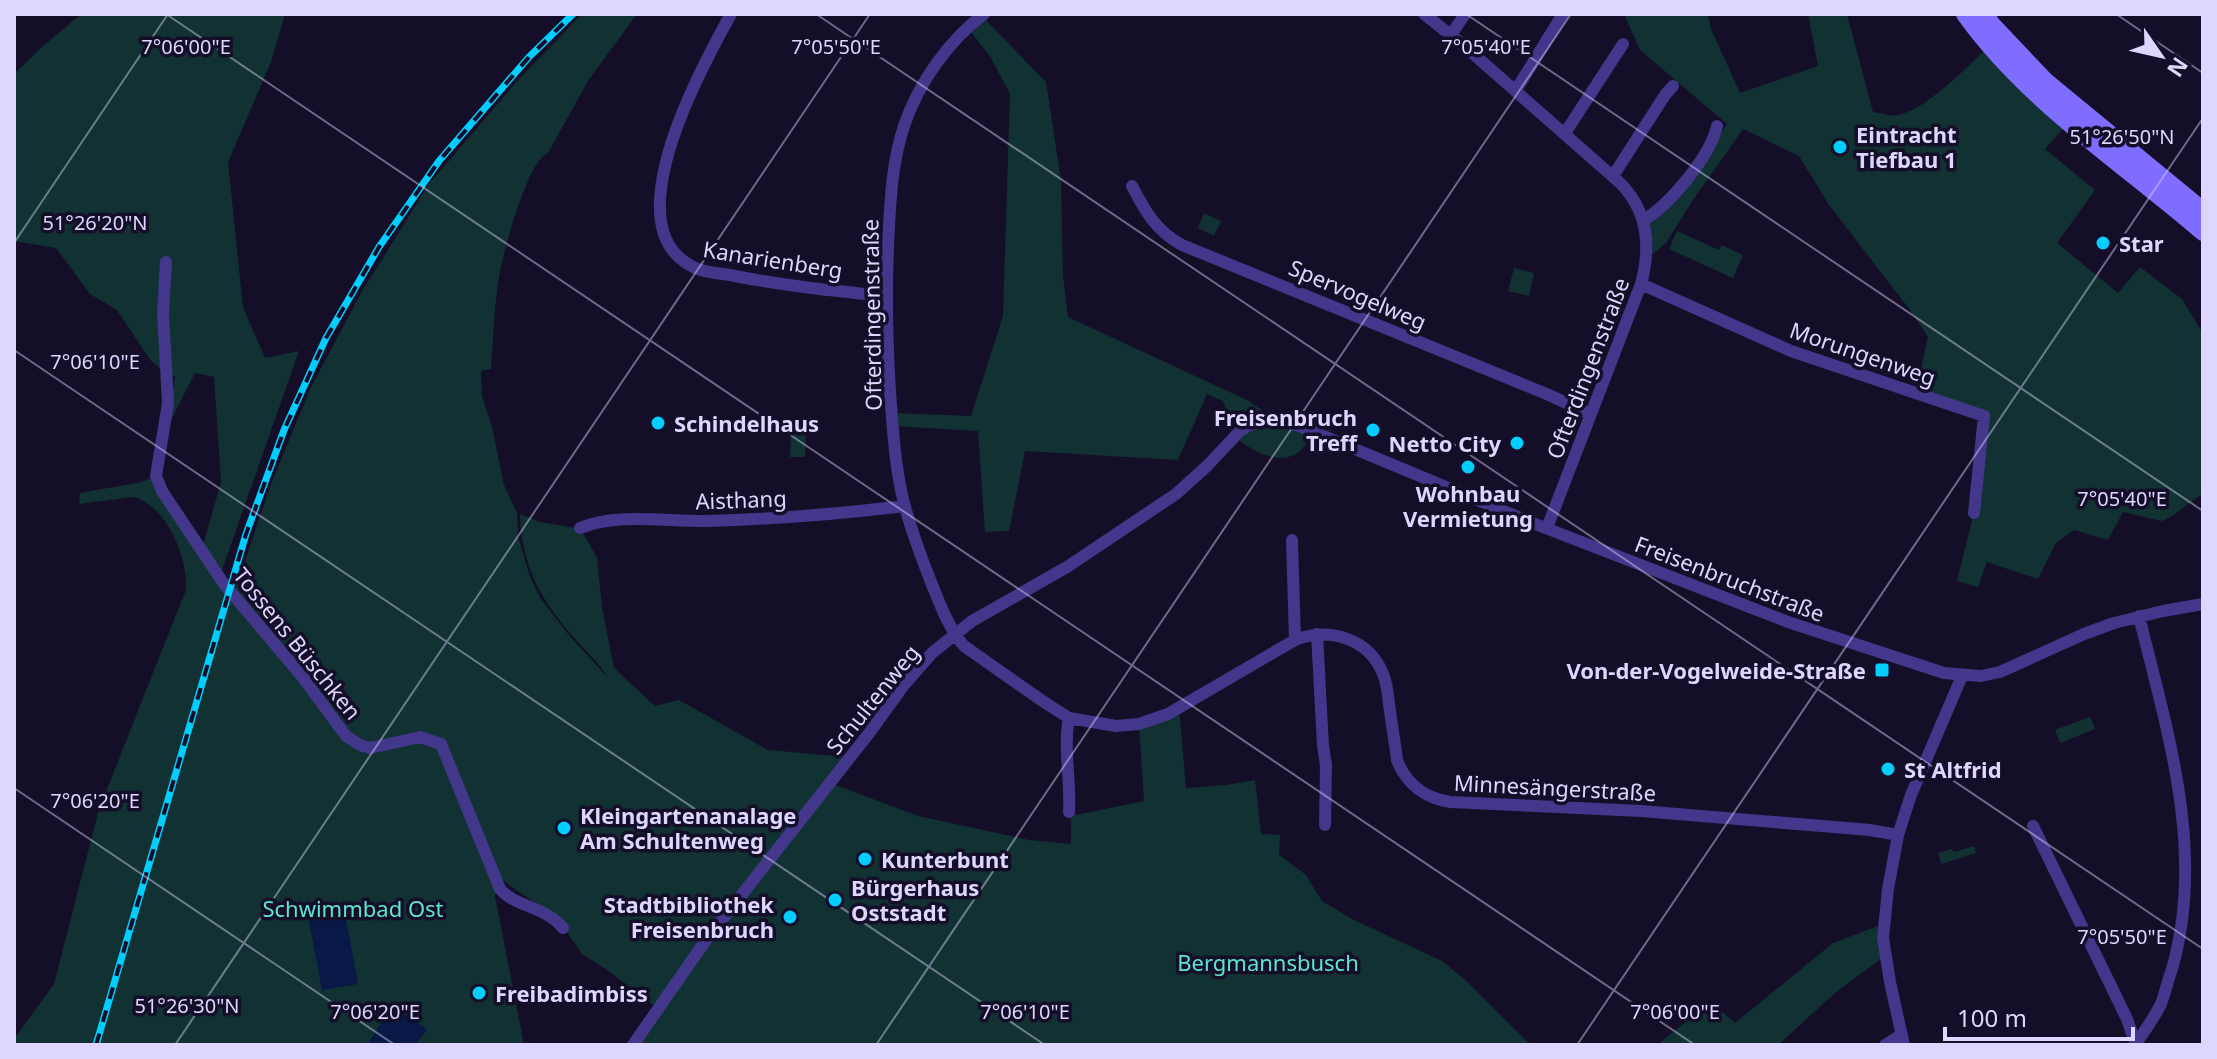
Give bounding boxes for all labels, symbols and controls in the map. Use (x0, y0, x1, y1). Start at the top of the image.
north arrow (2121, 16, 2201, 96)
text: 7°06'00"E (141, 33, 231, 60)
text: 7°05'50"E (791, 33, 881, 60)
text: 7°05'40"E (1441, 33, 1531, 60)
text: N (2161, 52, 2196, 84)
place label: Eintracht Tiefbau 1 (1856, 119, 1957, 174)
text: 51°26'50"N (2069, 123, 2175, 150)
marker: Eintracht Tiefbau 1 (1831, 138, 1849, 156)
text: 51°26'20"N (42, 209, 148, 236)
street label: Ofterdingenstraße (854, 219, 888, 411)
place label: Star (2119, 228, 2164, 258)
street label: Kanarienberg (701, 233, 845, 285)
marker: Star (2094, 234, 2112, 252)
street label: Spervogelweg (1285, 252, 1431, 336)
street label: Ofterdingenstraße (1539, 273, 1635, 463)
street label: Morungenweg (1786, 314, 1940, 392)
text: 7°06'10"E (50, 348, 140, 375)
place label: Freisenbruch Treff (1214, 402, 1358, 457)
place label: Schindelhaus (674, 408, 819, 438)
marker: Schindelhaus (649, 414, 667, 432)
marker: Freisenbruch Treff (1364, 421, 1382, 439)
place label: Netto City (1389, 428, 1501, 458)
marker: Netto City (1508, 434, 1526, 452)
marker: Wohnbau Vermietung (1459, 458, 1477, 476)
place label: Wohnbau Vermietung (1403, 478, 1533, 533)
street label: Aisthang (695, 482, 787, 516)
text: 7°05'40"E (2077, 485, 2167, 512)
street label: Freisenbruchstraße (1631, 528, 1829, 628)
street label: Tossens Büschken (227, 561, 369, 725)
street label: Schultenweg (819, 638, 925, 760)
place label: Von-der-Vogelweide-Straße (1566, 655, 1866, 685)
marker: Von-der-Vogelweide-Straße (1873, 661, 1891, 679)
place label: St Altfrid (1904, 754, 2002, 784)
marker: St Altfrid (1879, 760, 1897, 778)
street label: Minnesängerstraße (1453, 767, 1657, 807)
text: 7°06'20"E (50, 787, 140, 814)
place label: Kleingartenanalage Am Schultenweg (580, 800, 797, 855)
marker: Kleingartenanalage Am Schultenweg (555, 819, 573, 837)
place label: Kunterbunt (881, 844, 1009, 874)
marker: Kunterbunt (856, 850, 874, 868)
place label: Bürgerhaus Oststadt (851, 872, 979, 927)
place label: Stadtbibliothek Freisenbruch (604, 889, 774, 944)
marker: Bürgerhaus Oststadt (826, 891, 844, 909)
park label: Schwimmbad Ost (262, 893, 444, 923)
marker: Stadtbibliothek Freisenbruch (781, 908, 799, 926)
text: 7°05'50"E (2077, 923, 2167, 950)
park label: Bergmannsbusch (1177, 947, 1359, 977)
place label: Freibadimbiss (495, 978, 648, 1008)
marker: Freibadimbiss (470, 984, 488, 1002)
scale bar (1945, 991, 2133, 1041)
text: 51°26'30"N (134, 992, 240, 1019)
text: 7°06'20"E (330, 998, 420, 1025)
text: 7°06'10"E (980, 998, 1070, 1025)
text: 7°06'00"E (1630, 998, 1720, 1025)
text: 100 m (1957, 1001, 2027, 1034)

